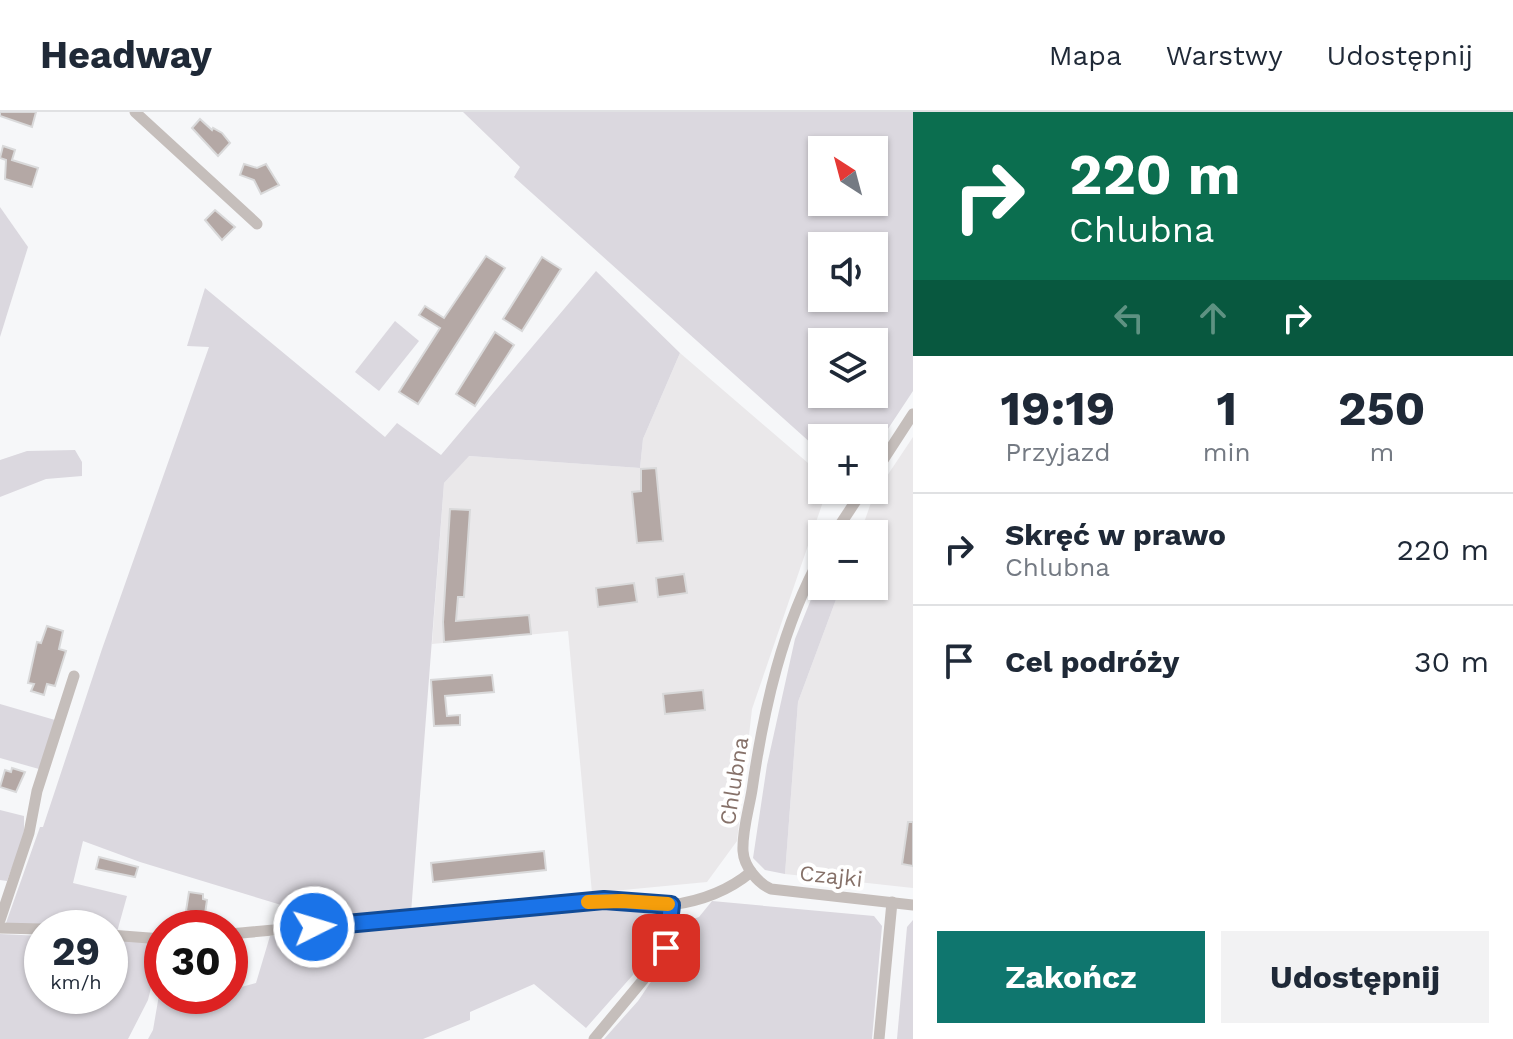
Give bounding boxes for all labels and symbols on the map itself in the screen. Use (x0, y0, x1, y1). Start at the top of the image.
north arrow (808, 136, 888, 216)
street label: Chlubna (715, 735, 753, 827)
street label: Czajki (798, 860, 864, 892)
position arrow (272, 885, 356, 969)
speed limit sign: 30 (144, 910, 248, 1014)
pin (632, 914, 700, 982)

